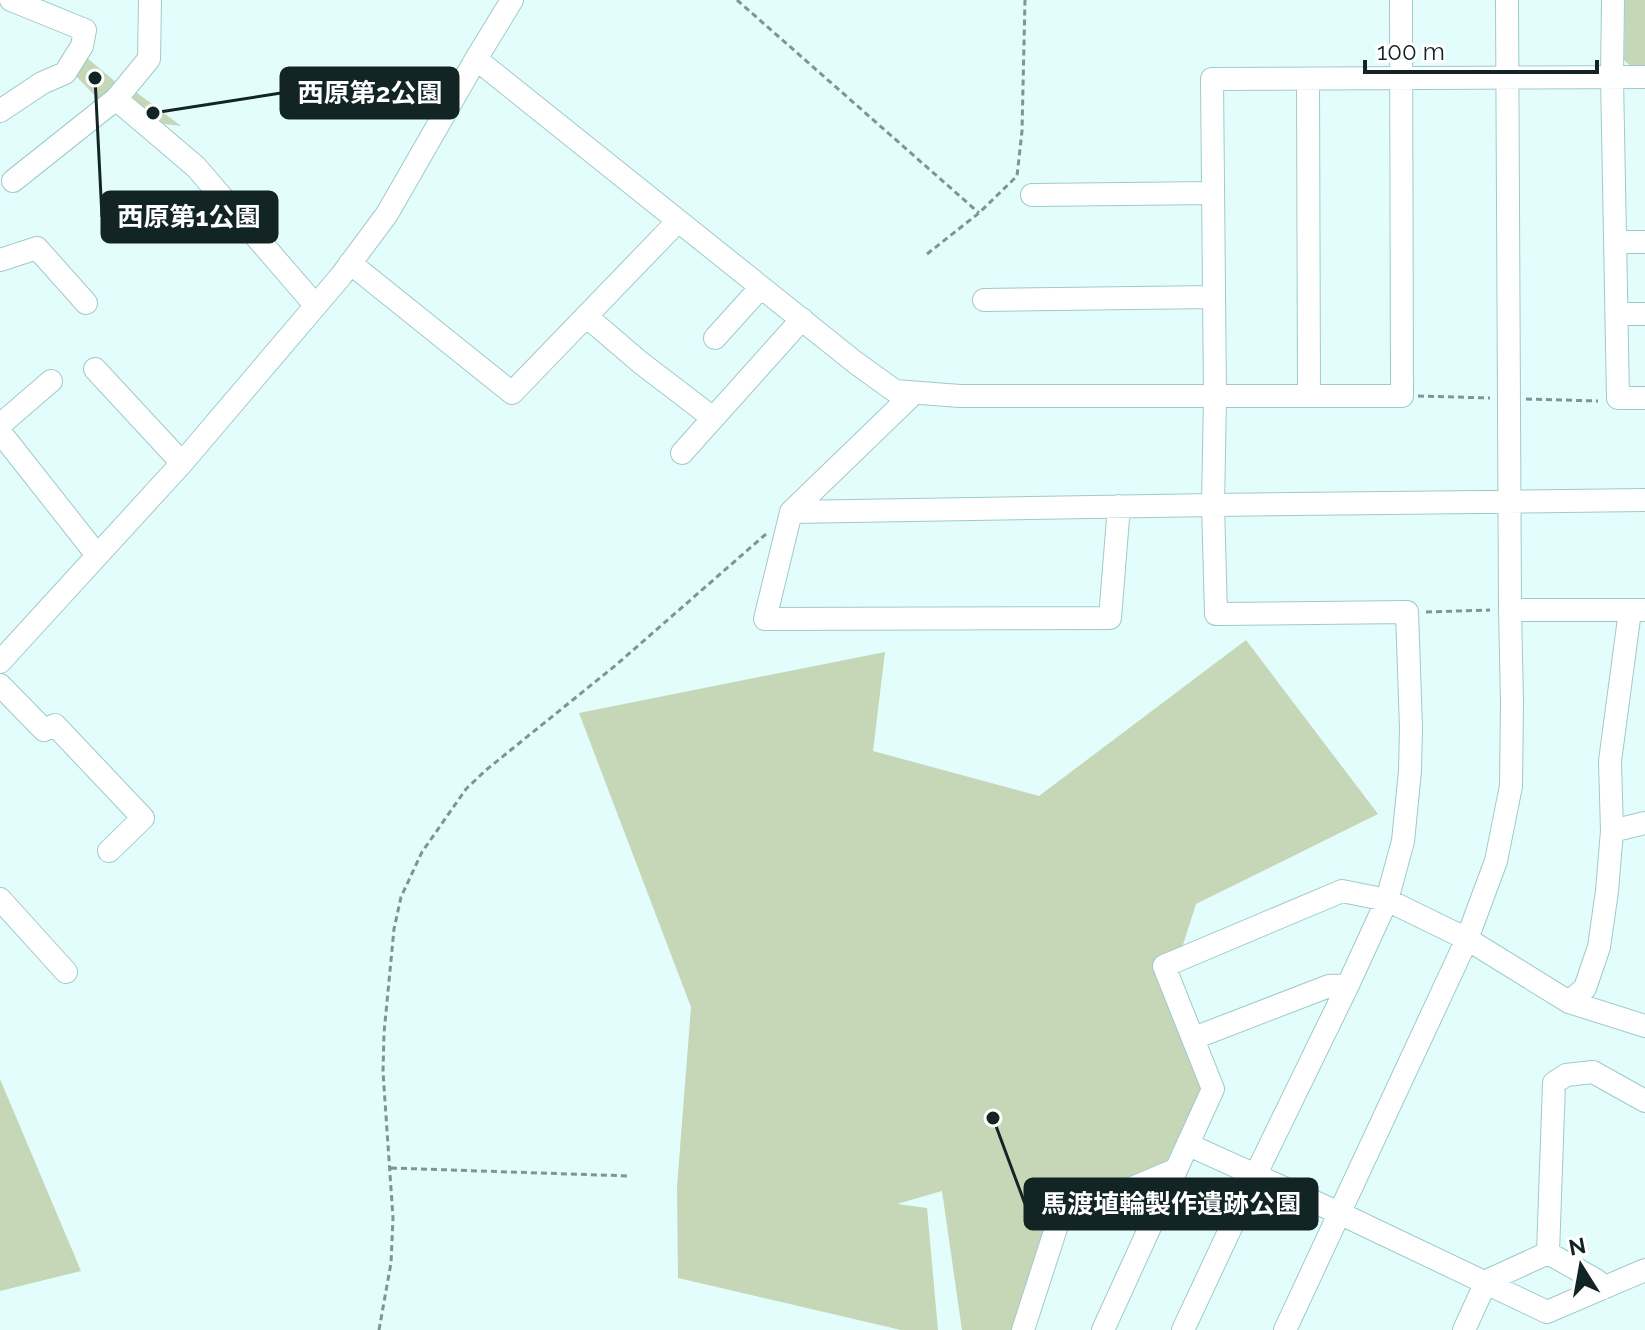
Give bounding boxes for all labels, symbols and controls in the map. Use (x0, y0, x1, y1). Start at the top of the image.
scale bar (1365, 24, 1597, 74)
text: 100 m (1377, 37, 1445, 66)
callout: 西原第2公園 (281, 68, 458, 118)
text: 西原第2公園 (298, 78, 442, 108)
callout: 西原第1公園 (102, 192, 277, 242)
text: 西原第1公園 (118, 202, 260, 232)
callout: 馬渡埴輪製作遺跡公園 (1025, 1179, 1317, 1229)
text: 馬渡埴輪製作遺跡公園 (1041, 1189, 1301, 1219)
north arrow (1541, 1226, 1621, 1306)
text: N (1566, 1232, 1588, 1261)

